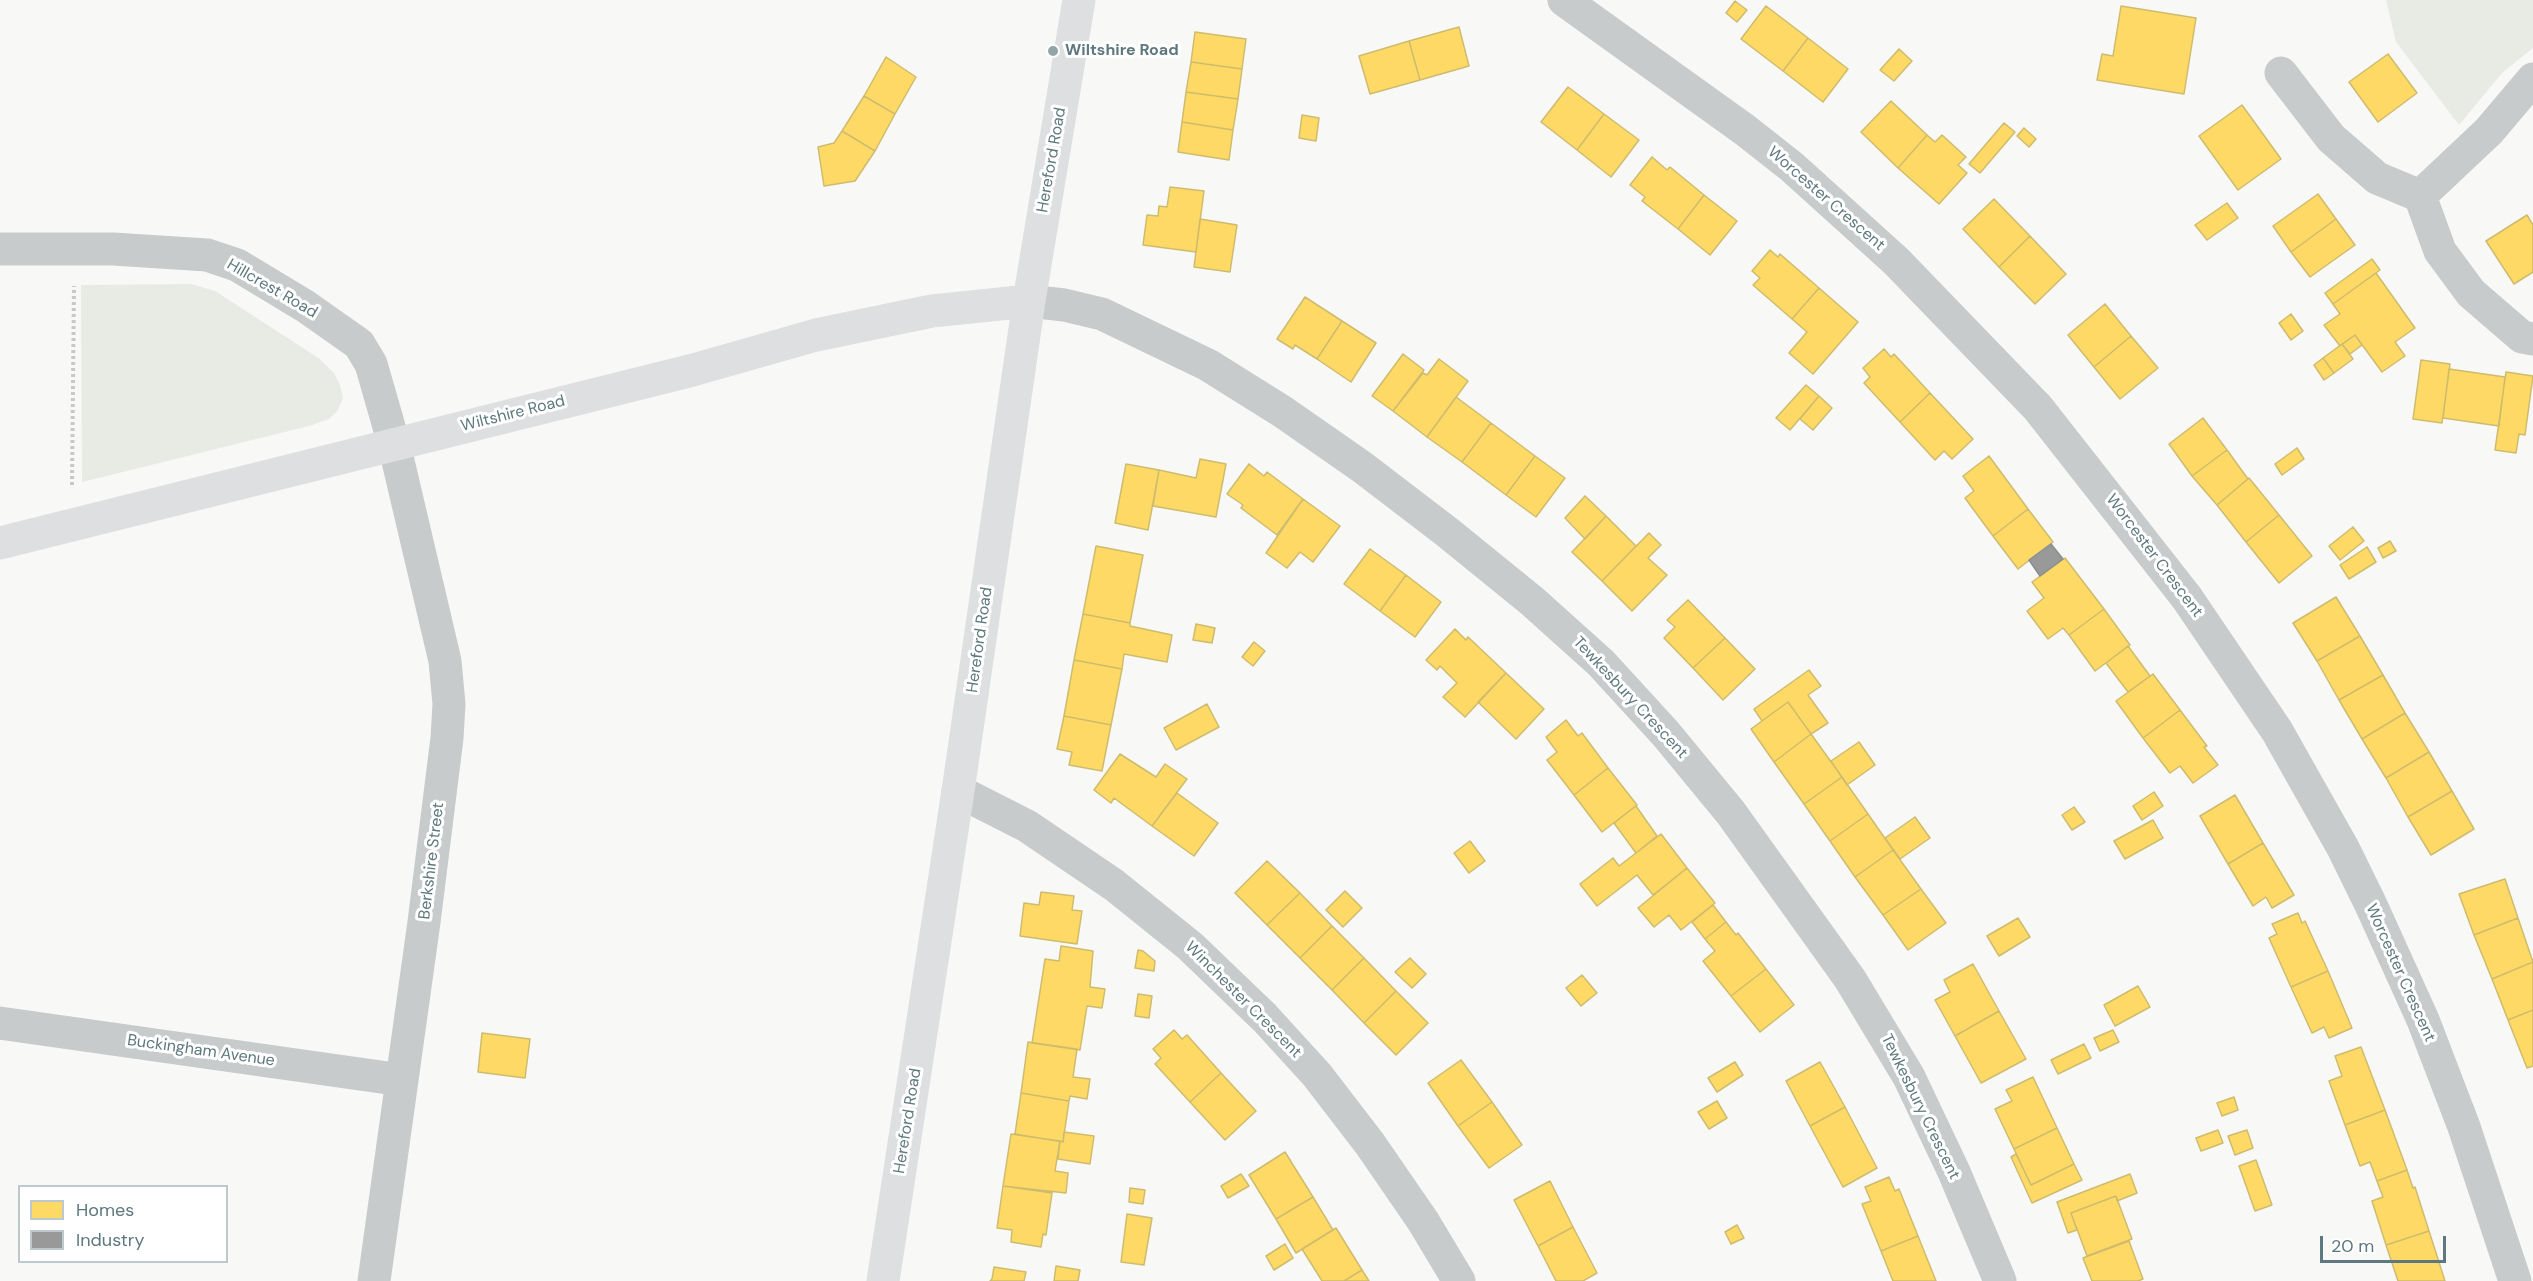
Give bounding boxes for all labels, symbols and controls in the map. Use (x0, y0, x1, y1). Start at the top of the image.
place label: Wiltshire Road (1065, 41, 1179, 61)
marker: Wiltshire Road (1046, 44, 1060, 58)
street label: Hereford Road (1033, 106, 1071, 214)
street label: Worcester Crescent (1764, 143, 1888, 255)
street label: Hillcrest Road (223, 255, 321, 323)
street label: Wiltshire Road (459, 392, 567, 436)
street label: Worcester Crescent (2102, 491, 2206, 621)
street label: Hereford Road (963, 586, 997, 694)
street label: Tewkesbury Crescent (1569, 633, 1691, 763)
street label: Berkshire Street (415, 801, 449, 921)
street label: Worcester Crescent (2361, 901, 2439, 1045)
street label: Winchester Crescent (1181, 938, 1305, 1062)
street label: Buckingham Avenue (126, 1031, 276, 1071)
street label: Tewkesbury Crescent (1876, 1031, 1964, 1183)
street label: Hereford Road (890, 1067, 926, 1175)
legend (18, 1185, 228, 1263)
text: Homes (76, 1198, 134, 1222)
scale bar (2323, 1224, 2449, 1262)
text: Industry (76, 1228, 145, 1252)
text: 20 m (2331, 1234, 2374, 1258)

